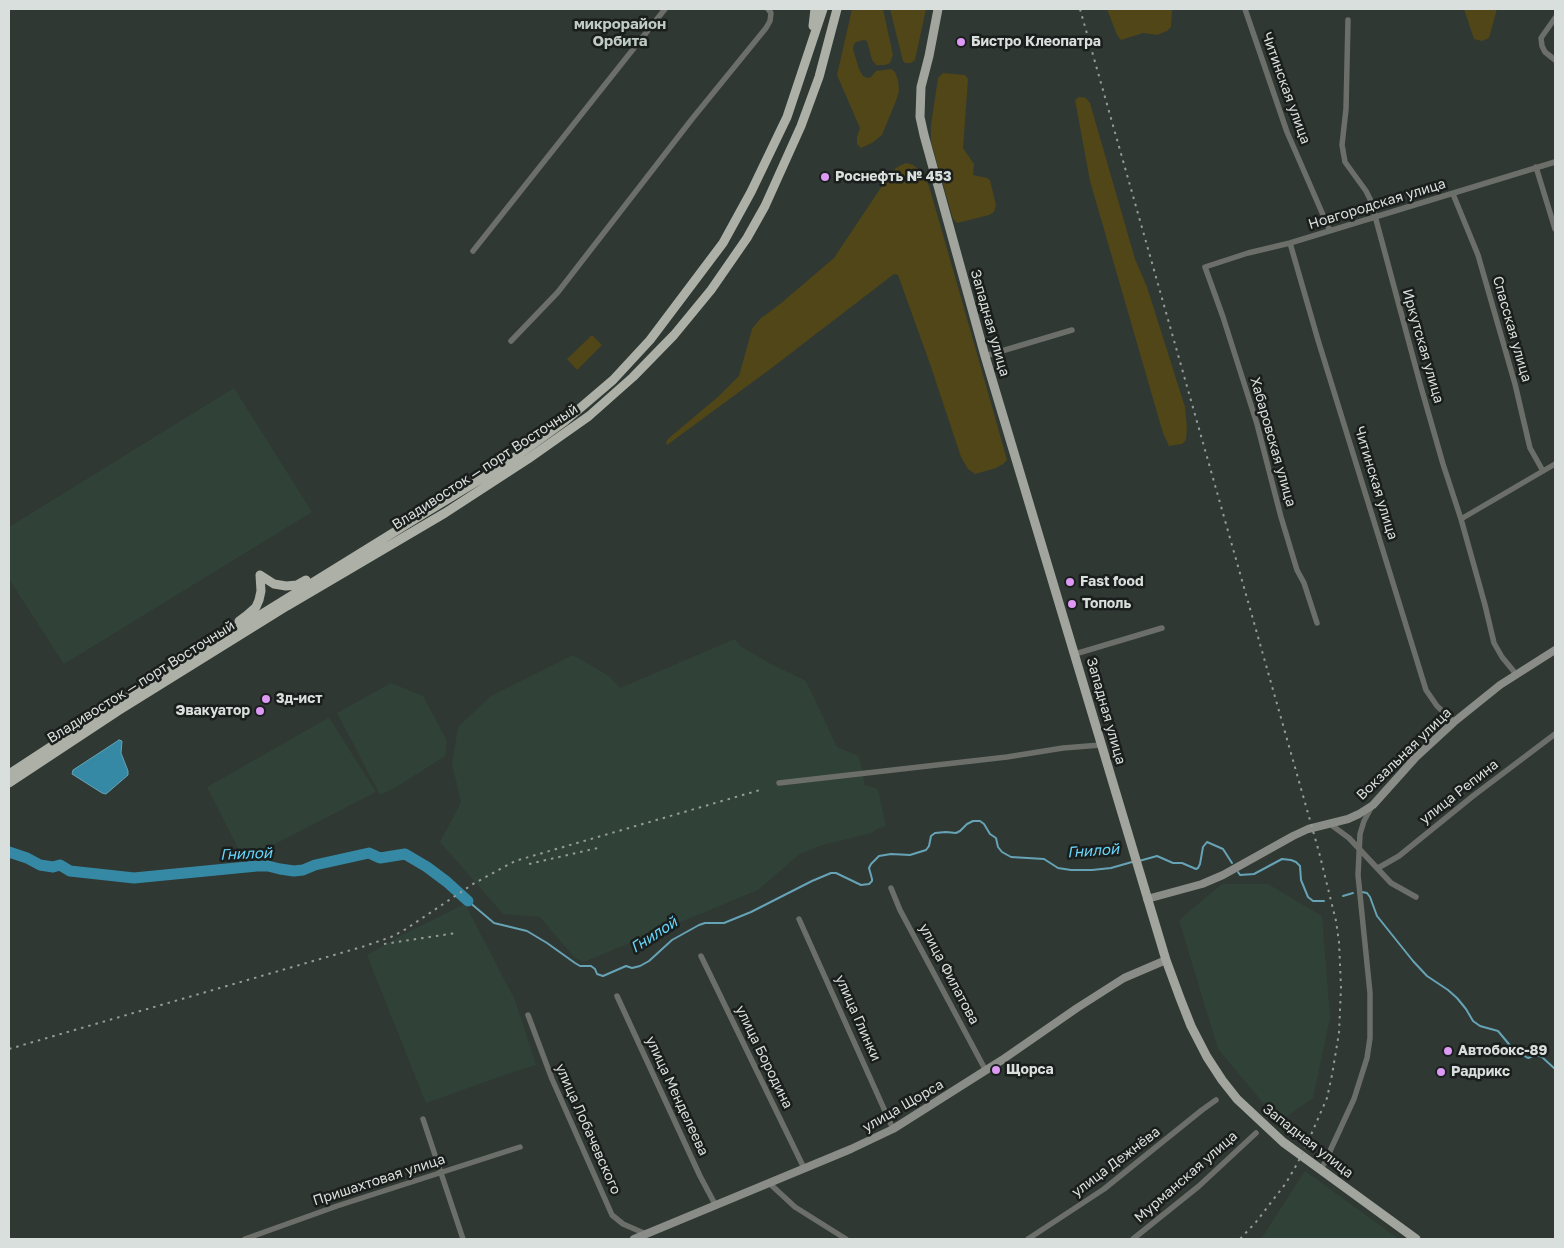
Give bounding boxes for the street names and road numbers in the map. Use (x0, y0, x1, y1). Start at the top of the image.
street label: Читинская улица (1258, 30, 1314, 146)
street label: Новгородская улица (1306, 175, 1448, 233)
street label: Западная улица (967, 268, 1013, 378)
street label: Спасская улица (1489, 274, 1535, 384)
street label: Иркутская улица (1399, 287, 1447, 405)
street label: Хабаровская улица (1246, 375, 1300, 509)
street label: Владивосток — порт Восточный (389, 401, 581, 533)
street label: Читинская улица (1351, 424, 1401, 542)
street label: Владивосток — порт Восточный (44, 617, 238, 747)
street label: Западная улица (1083, 656, 1129, 766)
street label: Вокзальная улица (1353, 704, 1455, 804)
street label: улица Репина (1416, 756, 1502, 828)
street label: улица Филатова (915, 921, 983, 1027)
street label: улица Глинки (831, 972, 885, 1064)
street label: улица Бородина (732, 1003, 796, 1111)
street label: улица Менделеева (642, 1034, 712, 1158)
street label: улица Лобачевского (552, 1061, 624, 1197)
street label: улица Щорса (859, 1076, 947, 1136)
street label: Западная улица (1259, 1100, 1357, 1182)
street label: улица Дежнёва (1069, 1123, 1163, 1201)
street label: Мурманская улица (1131, 1128, 1241, 1226)
street label: Пришахтовая улица (311, 1151, 447, 1209)

